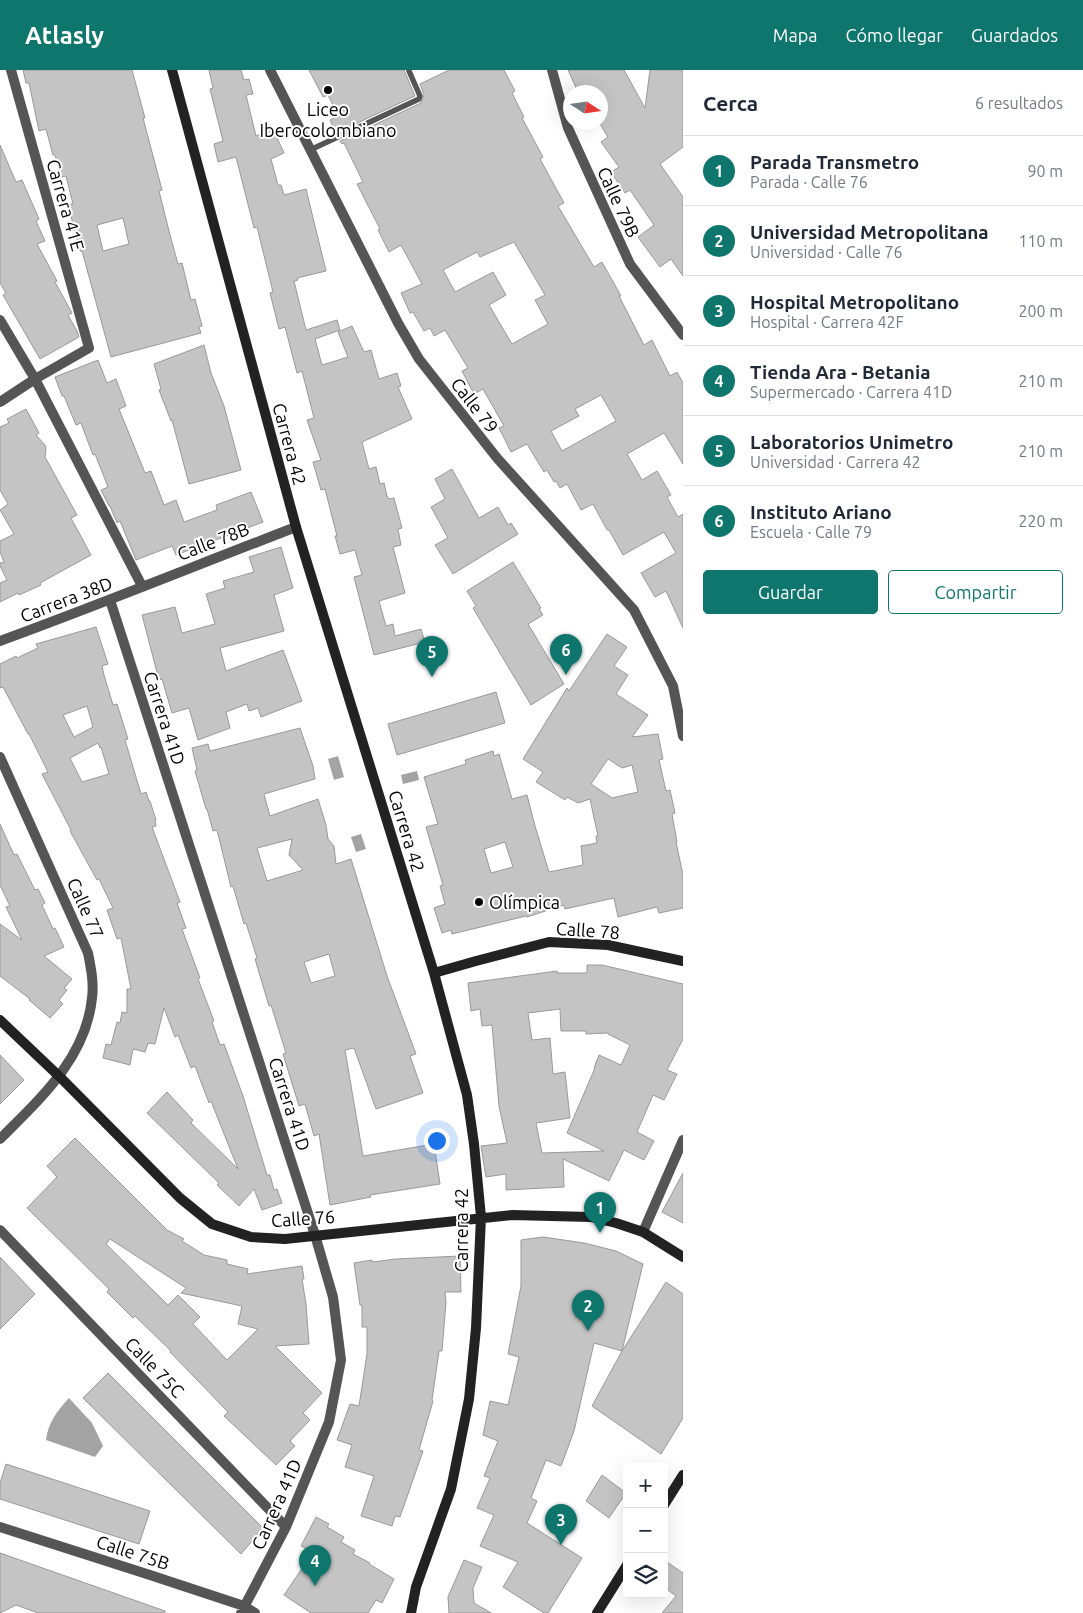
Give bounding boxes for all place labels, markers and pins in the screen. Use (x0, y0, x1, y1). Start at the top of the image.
marker: Liceo Iberocolombiano (322, 84, 334, 96)
place label: Liceo Iberocolombiano (260, 99, 397, 140)
pin: 6 (550, 634, 582, 675)
pin: 5 (416, 636, 448, 677)
place label: Olímpica (489, 892, 560, 912)
marker: Olímpica (473, 896, 485, 908)
pin: 1 (584, 1192, 616, 1233)
pin: 2 (572, 1290, 604, 1331)
pin: 3 (545, 1504, 577, 1545)
pin: 4 (299, 1545, 331, 1586)

